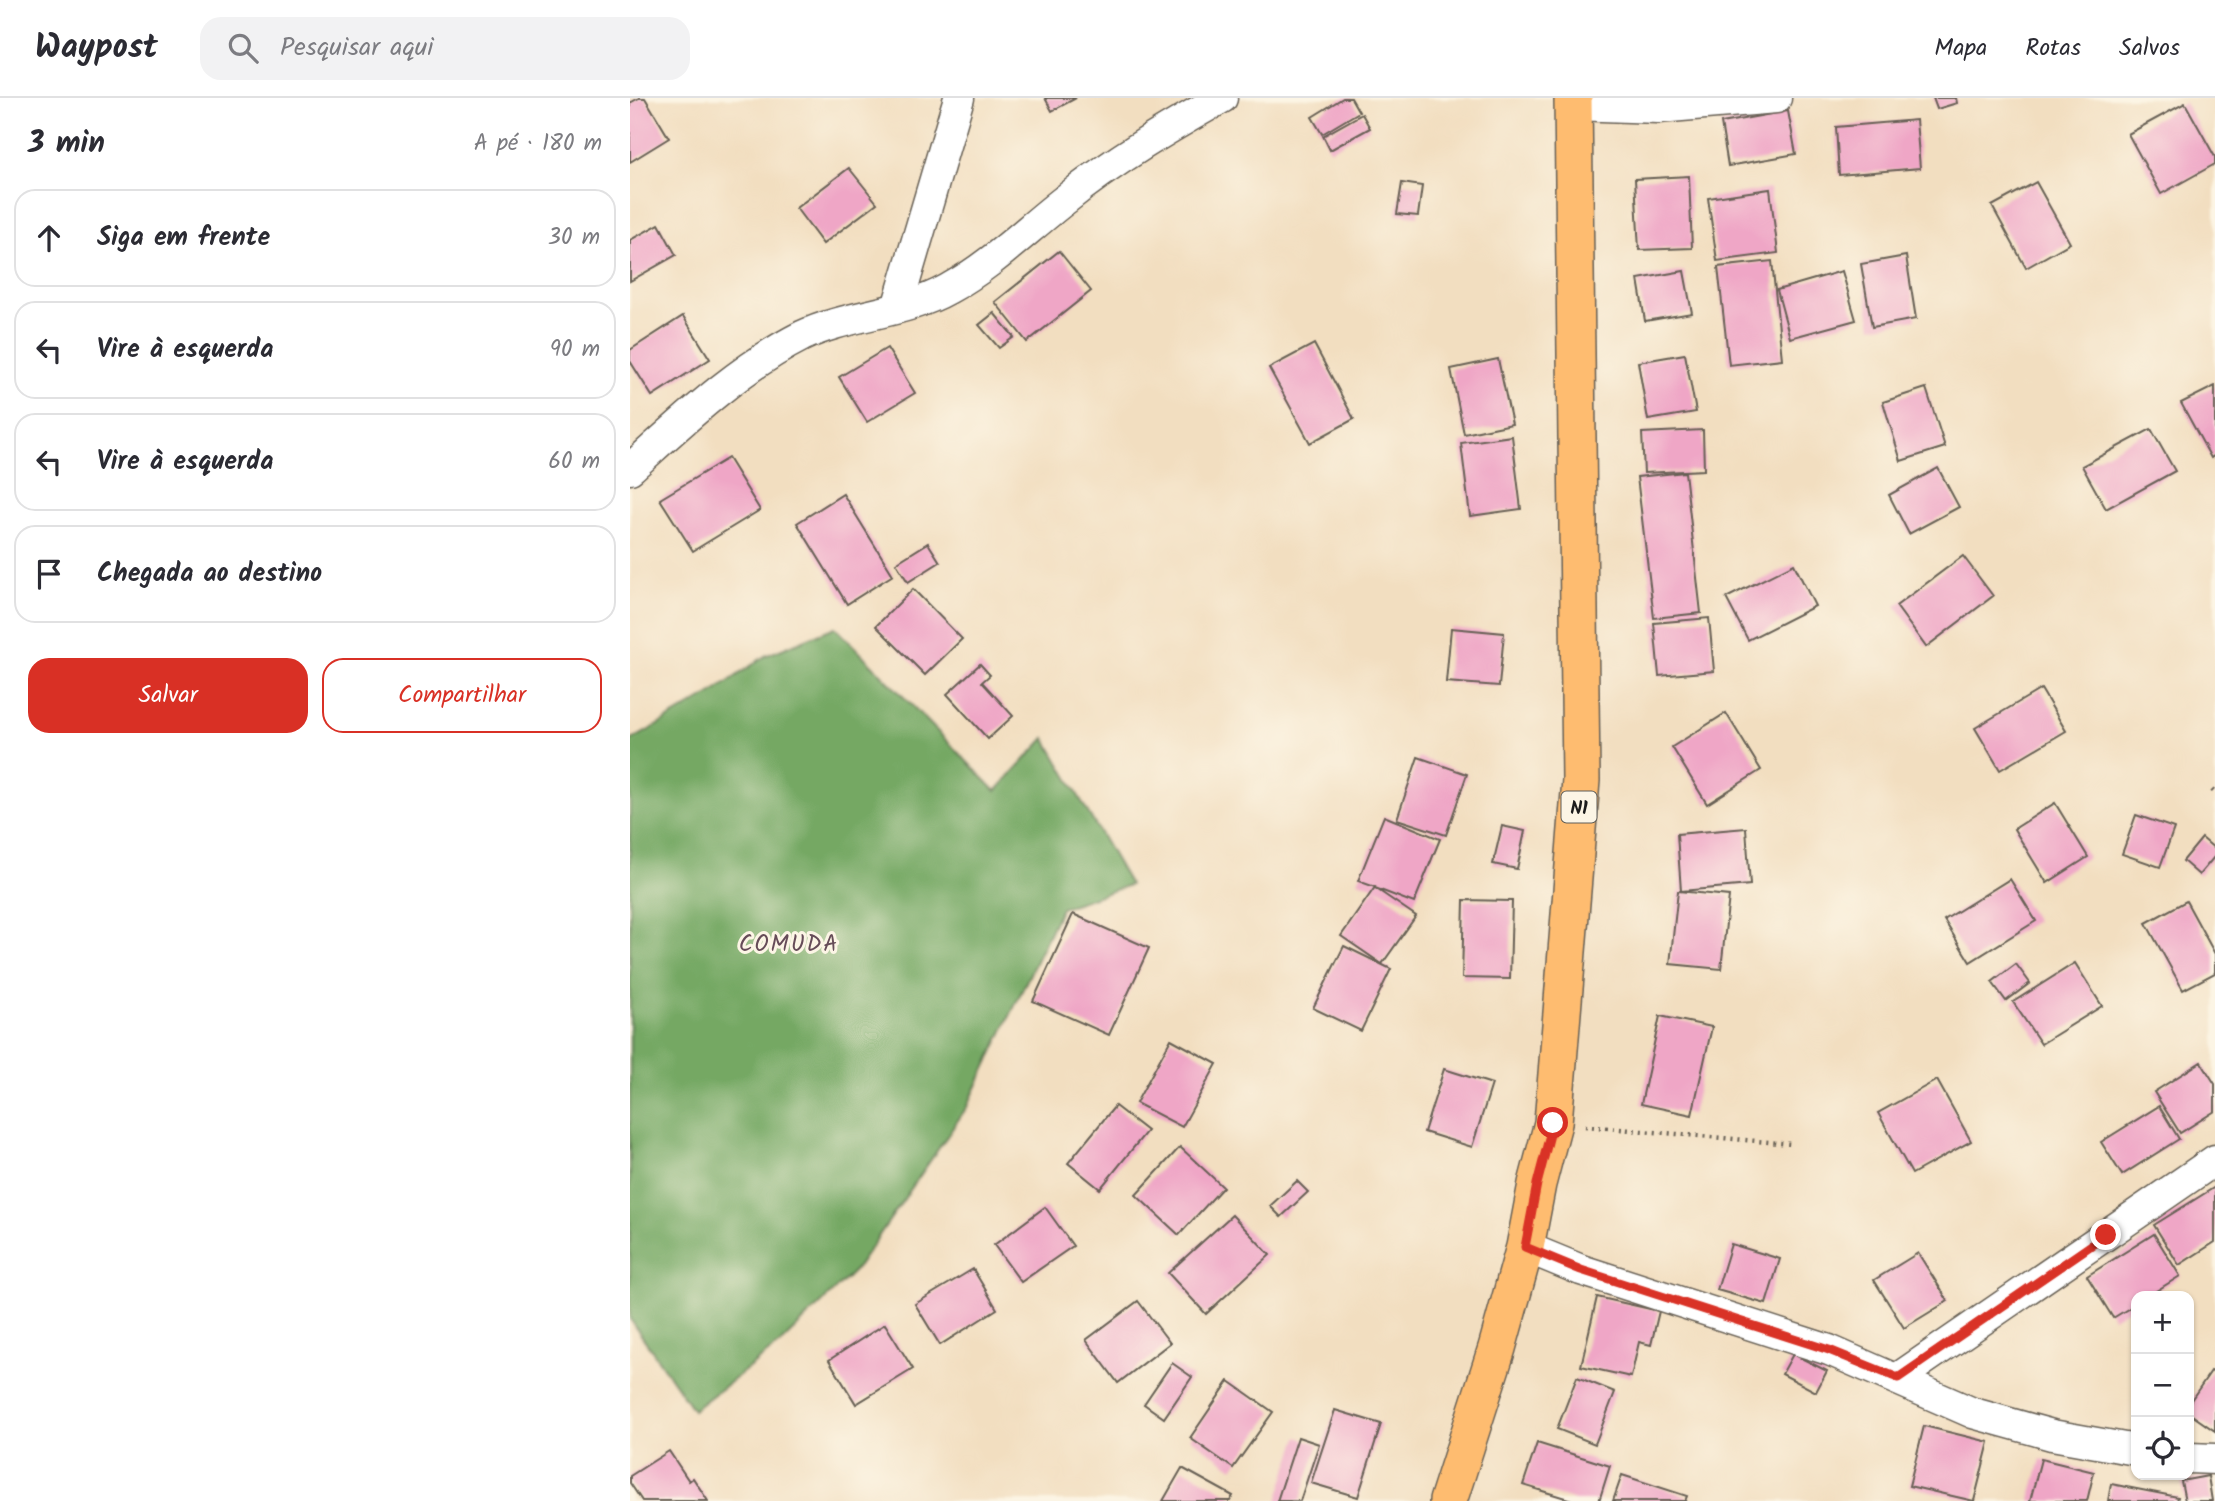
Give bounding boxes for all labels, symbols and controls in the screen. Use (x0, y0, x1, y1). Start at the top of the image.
search box (200, 17, 690, 80)
text: Waypost (35, 22, 158, 75)
text: Pesquisar aqui (280, 27, 433, 69)
icon: search (224, 29, 262, 67)
text: Mapa (1934, 29, 1987, 68)
text: Rotas (2025, 29, 2081, 68)
text: Salvos (2119, 29, 2180, 68)
text: 3 min (28, 120, 105, 168)
text: A pé · 180 m (474, 126, 602, 162)
text: Siga em frente (97, 217, 270, 259)
icon: ahead (30, 219, 68, 257)
text: 30 m (548, 220, 600, 256)
text: Vire à esquerda (97, 329, 274, 371)
icon: left (30, 331, 68, 369)
text: 90 m (550, 332, 600, 368)
text: Vire à esquerda (97, 441, 274, 483)
icon: left (30, 443, 68, 481)
text: 60 m (548, 444, 600, 480)
text: Chegada ao destino (97, 553, 322, 595)
icon: arrive (30, 555, 68, 593)
button: Salvar (28, 658, 308, 733)
button: Compartilhar (322, 658, 602, 733)
road number: N1 (1562, 792, 1597, 822)
district label: COMUDA (739, 927, 839, 963)
route start (1537, 1107, 1568, 1138)
route end (2090, 1219, 2121, 1250)
map controls (2131, 1291, 2194, 1480)
button: + (2131, 1291, 2194, 1354)
button: − (2131, 1354, 2194, 1417)
button: locate (2131, 1417, 2194, 1480)

